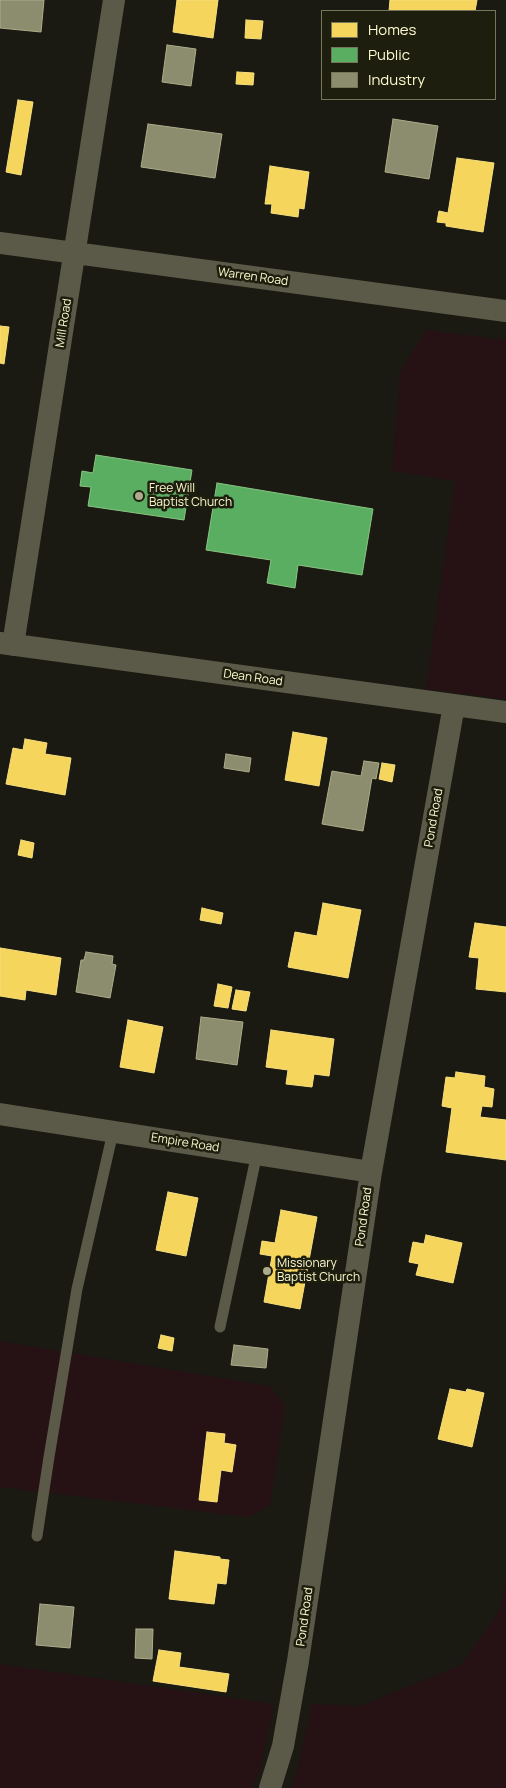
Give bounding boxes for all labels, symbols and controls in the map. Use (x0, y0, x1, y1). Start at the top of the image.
legend (321, 10, 496, 100)
text: Homes (368, 19, 416, 40)
text: Public (368, 44, 410, 65)
text: Industry (368, 69, 425, 90)
street label: Warren Road (217, 265, 289, 289)
street label: Mill Road (53, 298, 75, 348)
place label: Free Will Baptist Church (149, 482, 232, 510)
marker: Free Will Baptist Church (133, 490, 145, 502)
street label: Dean Road (222, 667, 284, 689)
street label: Pond Road (422, 788, 446, 848)
street label: Empire Road (150, 1130, 220, 1156)
street label: Pond Road (353, 1187, 375, 1247)
place label: Missionary Baptist Church (277, 1257, 360, 1285)
marker: Missionary Baptist Church (261, 1265, 273, 1277)
street label: Pond Road (294, 1587, 316, 1647)

